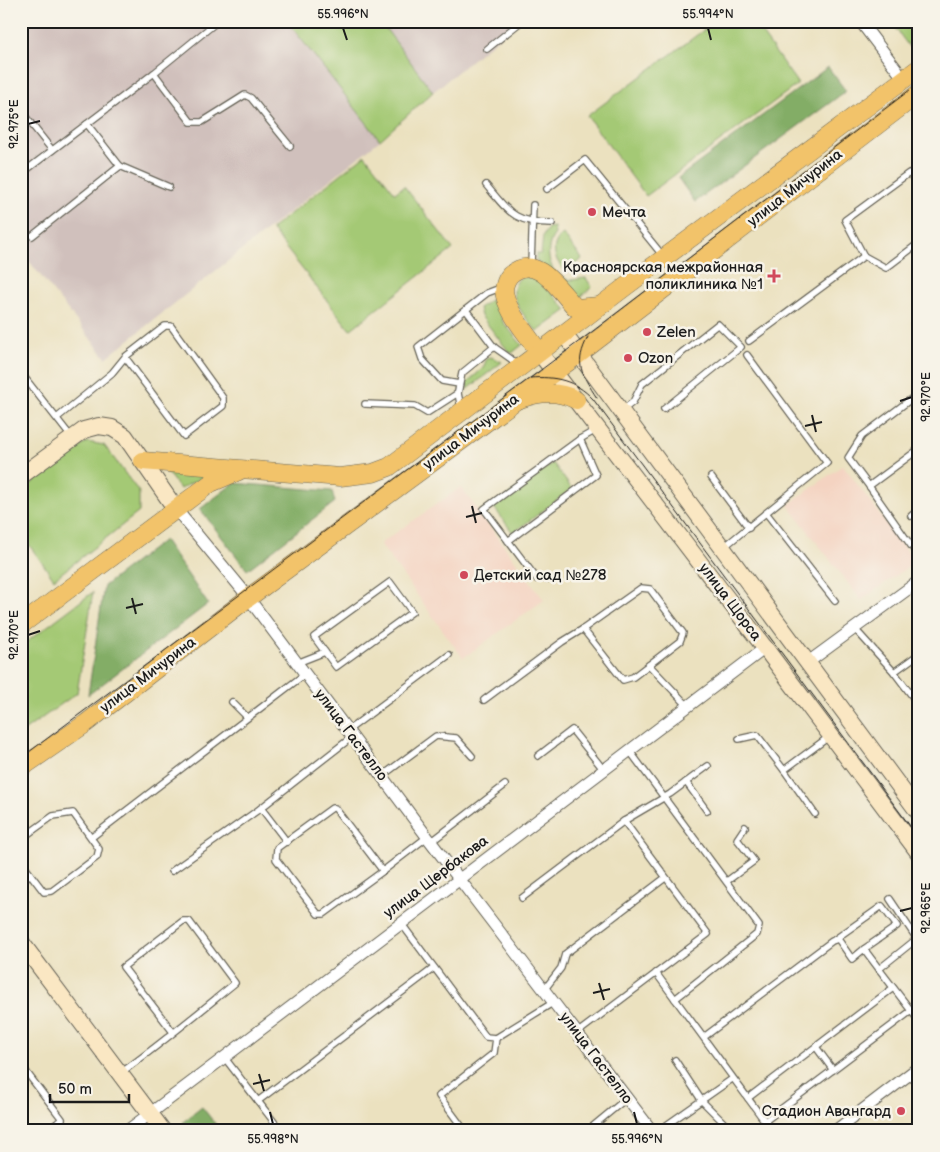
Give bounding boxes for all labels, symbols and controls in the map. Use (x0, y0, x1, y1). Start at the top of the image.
text: 55.996°N (317, 7, 369, 22)
text: 55.994°N (682, 7, 734, 22)
text: 92.975°E (7, 99, 22, 149)
street label: улица Мичурина (744, 145, 846, 231)
place label: Мечта (602, 203, 646, 222)
marker: Мечта (586, 206, 598, 218)
place label: Красноярская межрайонная поликлиника №1 (563, 258, 763, 294)
marker: Красноярская межрайонная поликлиника №1 (767, 269, 781, 283)
place label: Zelen (656, 323, 696, 342)
marker: Zelen (641, 326, 653, 338)
place label: Ozon (638, 349, 673, 368)
marker: Ozon (622, 352, 634, 364)
text: 92.970°E (919, 372, 934, 422)
street label: улица Мичурина (419, 390, 523, 474)
street label: улица Щорса (695, 559, 766, 645)
place label: Детский сад №278 (474, 566, 607, 585)
marker: Детский сад №278 (458, 569, 470, 581)
text: 92.970°E (7, 610, 22, 660)
street label: улица Мичурина (96, 633, 200, 717)
street label: улица Гастелло (310, 685, 392, 785)
street label: улица Щербакова (380, 831, 492, 923)
text: 92.965°E (919, 883, 934, 933)
street label: улица Гастелло (555, 1008, 637, 1108)
scale bar (50, 1072, 129, 1104)
text: 50 m (58, 1080, 92, 1099)
place label: Стадион Авангард (762, 1102, 891, 1121)
marker: Стадион Авангард (895, 1105, 907, 1117)
text: 55.998°N (247, 1132, 299, 1147)
text: 55.996°N (611, 1132, 663, 1147)

